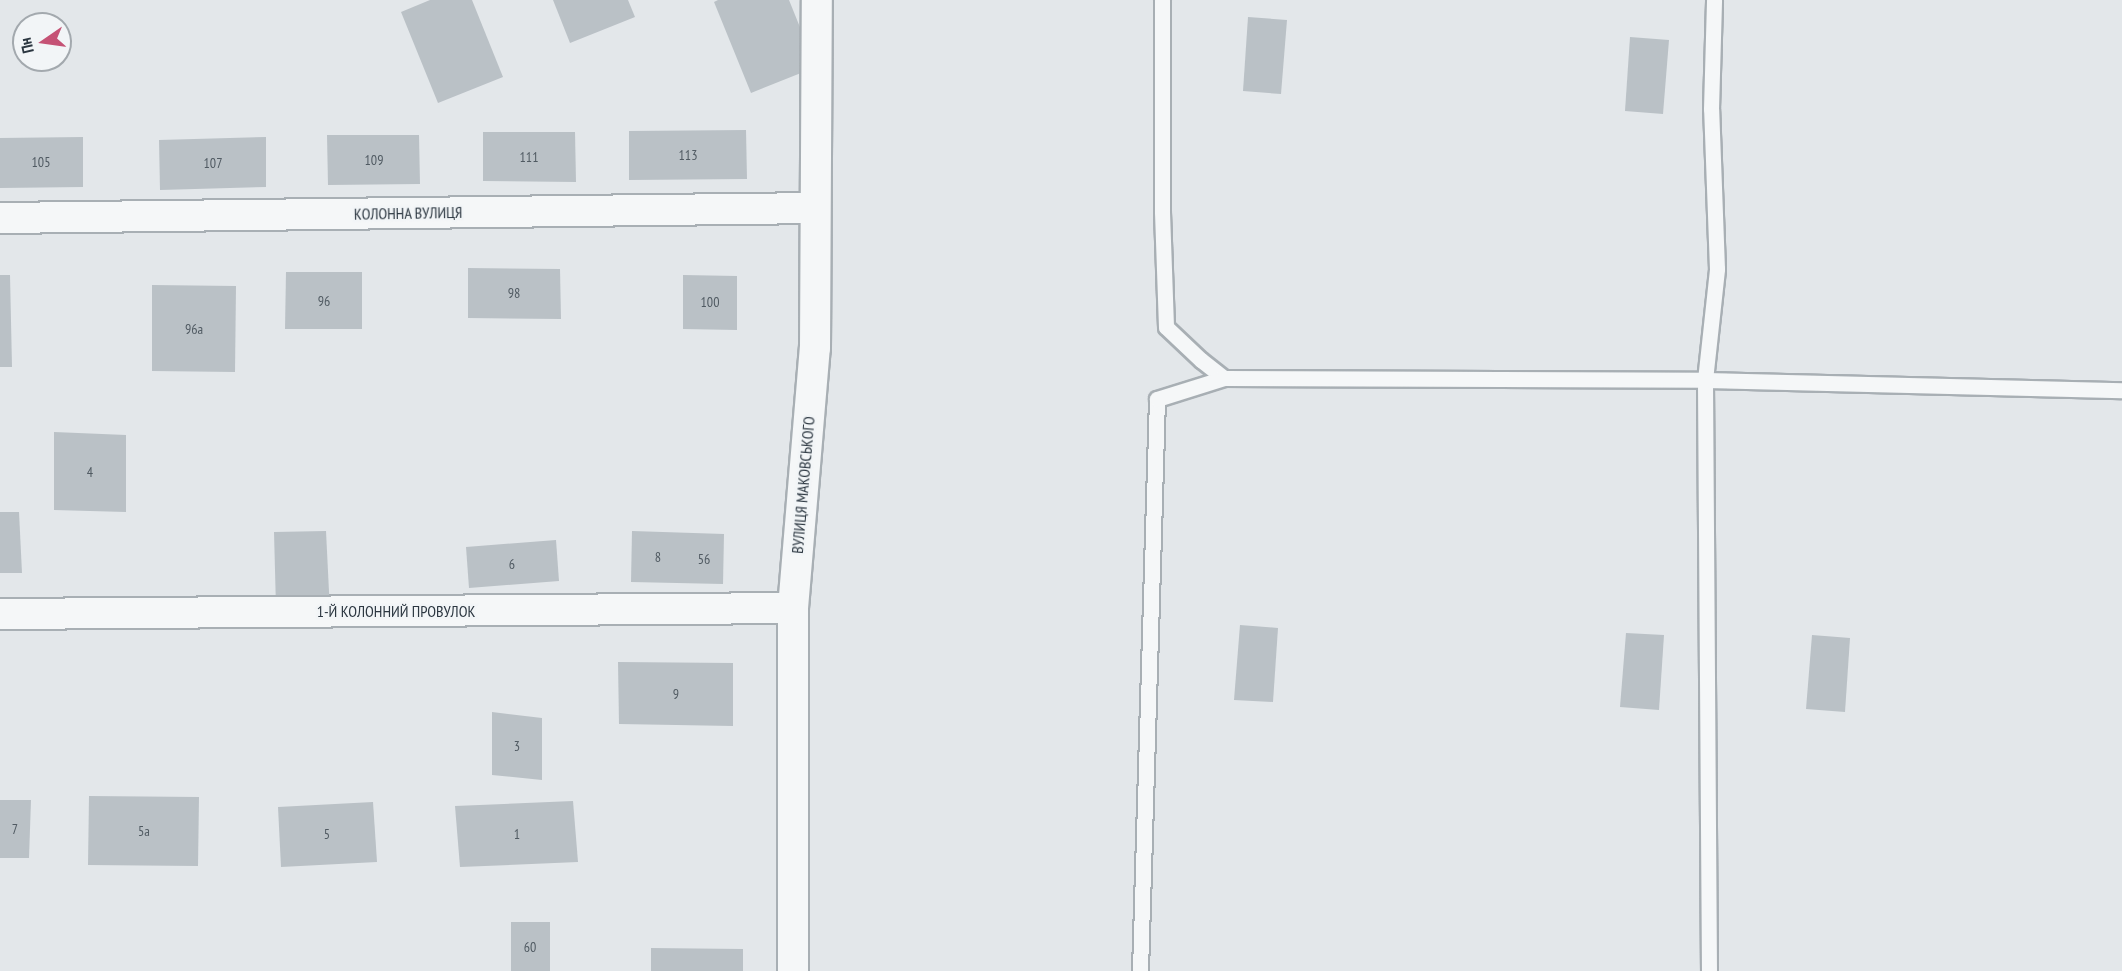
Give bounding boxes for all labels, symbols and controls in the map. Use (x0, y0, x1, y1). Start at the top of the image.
north arrow (12, 12, 72, 72)
text: Пн (15, 36, 38, 55)
house number: 113 (679, 147, 697, 163)
house number: 111 (520, 149, 538, 165)
house number: 109 (365, 152, 383, 168)
house number: 105 (32, 154, 50, 170)
house number: 107 (204, 155, 222, 171)
street label: КОЛОННА ВУЛИЦЯ (353, 202, 463, 224)
house number: 98 (508, 285, 520, 301)
house number: 96 (318, 293, 330, 309)
house number: 100 (701, 294, 719, 310)
house number: 96а (185, 321, 203, 337)
street label: ВУЛИЦЯ МАКОВСЬКОГО (787, 416, 819, 554)
house number: 4 (87, 464, 93, 480)
house number: 8 (655, 549, 661, 565)
house number: 56 (698, 551, 710, 567)
house number: 6 (509, 556, 515, 572)
street label: 1-Й КОЛОННИЙ ПРОВУЛОК (317, 601, 475, 621)
house number: 9 (673, 686, 679, 702)
house number: 3 (514, 738, 520, 754)
house number: 7 (12, 821, 18, 837)
house number: 5а (138, 823, 150, 839)
house number: 5 (324, 826, 330, 842)
house number: 1 (514, 826, 520, 842)
house number: 60 (524, 939, 536, 955)

